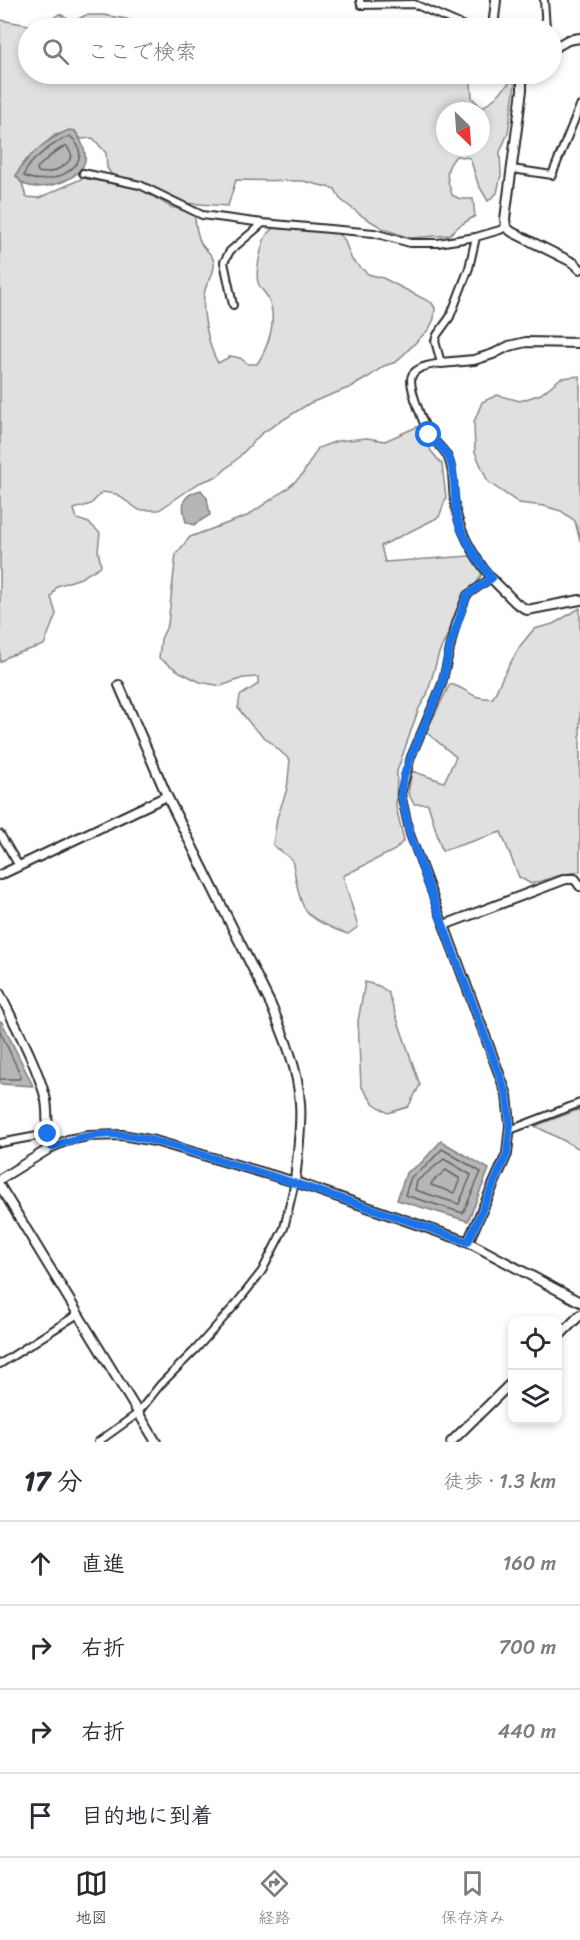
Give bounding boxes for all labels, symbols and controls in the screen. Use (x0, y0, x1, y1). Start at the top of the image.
search box (18, 18, 562, 84)
text: ここで検索 (87, 32, 197, 71)
icon: search (39, 35, 72, 68)
north arrow (436, 102, 490, 156)
route start (415, 421, 441, 447)
route end (34, 1120, 60, 1146)
map controls (508, 1316, 562, 1424)
button: locate (508, 1316, 562, 1370)
button: layers (508, 1370, 562, 1424)
text: 17 分 (24, 1458, 83, 1504)
text: 徒歩 · 1.3 km (443, 1464, 556, 1499)
text: 直進 (81, 1544, 125, 1583)
text: 160 m (503, 1546, 556, 1581)
icon: ahead (24, 1547, 57, 1580)
text: 右折 (81, 1628, 125, 1667)
text: 700 m (499, 1630, 556, 1665)
icon: right (24, 1631, 57, 1664)
text: 右折 (81, 1712, 125, 1751)
text: 440 m (498, 1714, 556, 1749)
icon: right (24, 1715, 57, 1748)
text: 目的地に到着 (81, 1796, 213, 1835)
icon: arrive (24, 1799, 57, 1832)
tab: 地図 (75, 1867, 108, 1932)
tab: 経路 (258, 1867, 291, 1932)
tab: 保存済み (441, 1867, 505, 1932)

